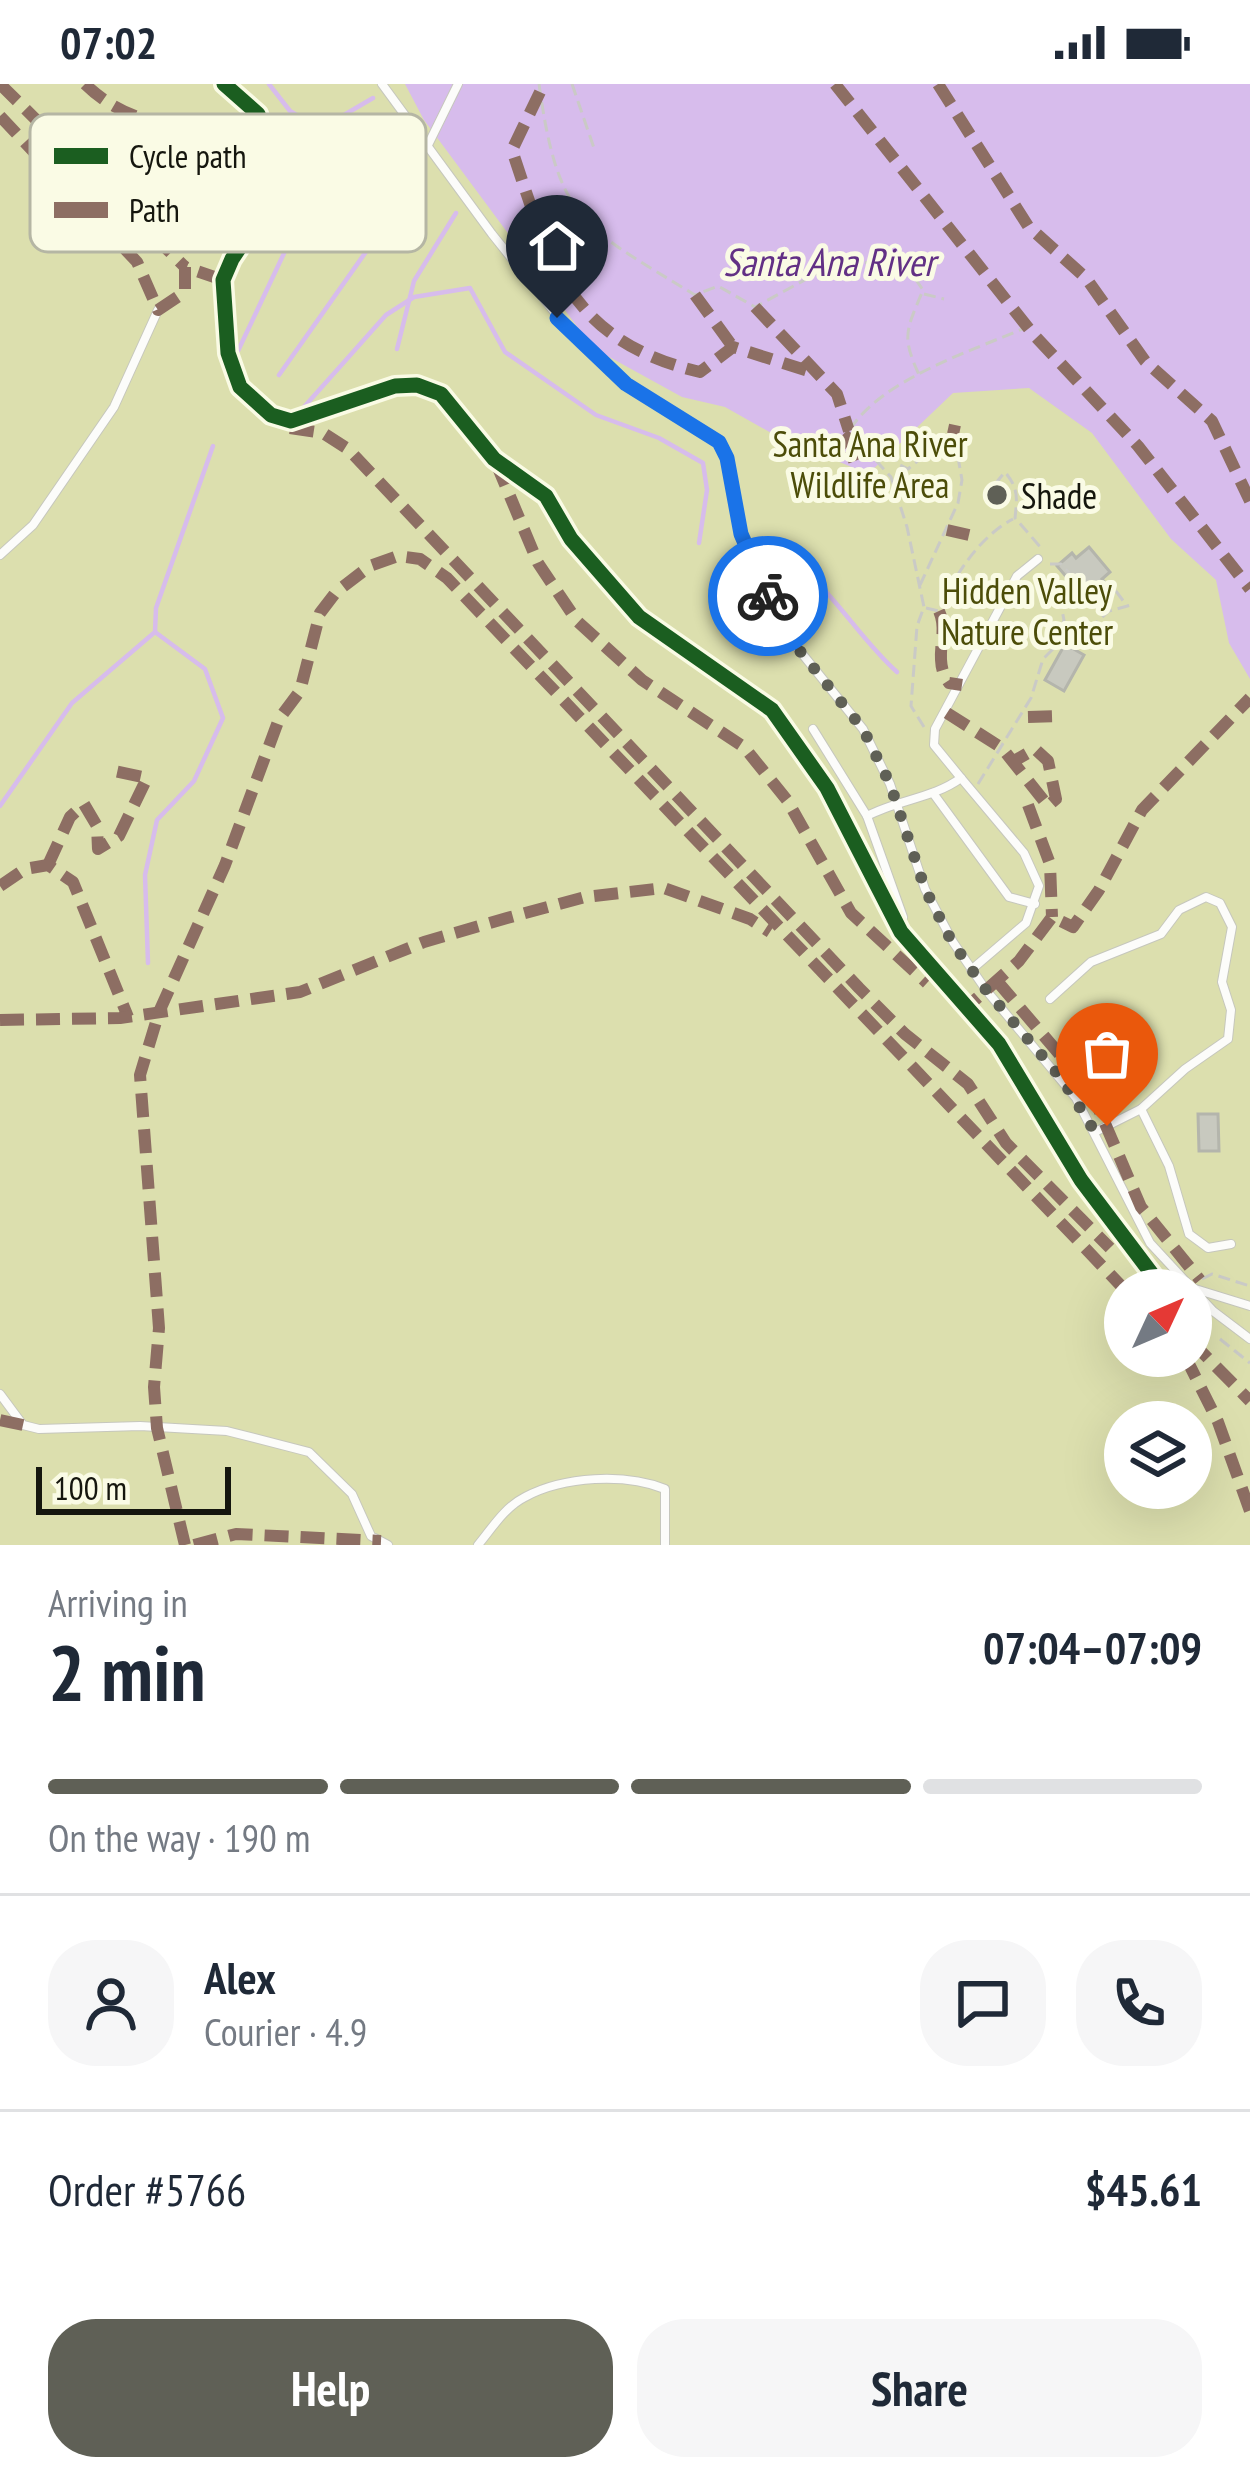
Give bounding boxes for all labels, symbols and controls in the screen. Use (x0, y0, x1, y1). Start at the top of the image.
text: 07:02 (60, 13, 157, 71)
legend (30, 114, 426, 252)
text: Cycle path (129, 134, 247, 177)
text: Path (129, 188, 180, 231)
pin (506, 195, 608, 318)
icon: home (524, 213, 590, 279)
water label: Santa Ana River (723, 236, 940, 287)
park label: Santa Ana River Wildlife Area (772, 420, 968, 508)
place label: Shade (1021, 472, 1097, 519)
marker: Shade (984, 482, 1010, 508)
courier (708, 536, 828, 656)
icon: bike (735, 563, 801, 629)
park label: Hidden Valley Nature Center (941, 567, 1113, 655)
pin (1056, 1003, 1158, 1126)
icon: bag (1074, 1021, 1140, 1087)
north arrow (1104, 1269, 1212, 1377)
map controls (1104, 1269, 1212, 1509)
button: layers (1104, 1401, 1212, 1509)
scale bar (36, 1461, 231, 1514)
text: 100 m (54, 1466, 127, 1509)
text: Arriving in (48, 1577, 188, 1628)
text: 07:04–07:09 (983, 1618, 1202, 1676)
text: 2 min (48, 1622, 206, 1723)
text: On the way · 190 m (48, 1812, 310, 1863)
button: person (48, 1940, 174, 2066)
button: chat (920, 1940, 1046, 2066)
button: phone (1076, 1940, 1202, 2066)
text: Alex (204, 1948, 276, 2006)
text: Courier · 4.9 (204, 2006, 367, 2057)
text: Order #5766 (48, 2160, 246, 2218)
text: $45.61 (1085, 2160, 1202, 2218)
button: Help (48, 2319, 613, 2457)
button: Share (637, 2319, 1202, 2457)

